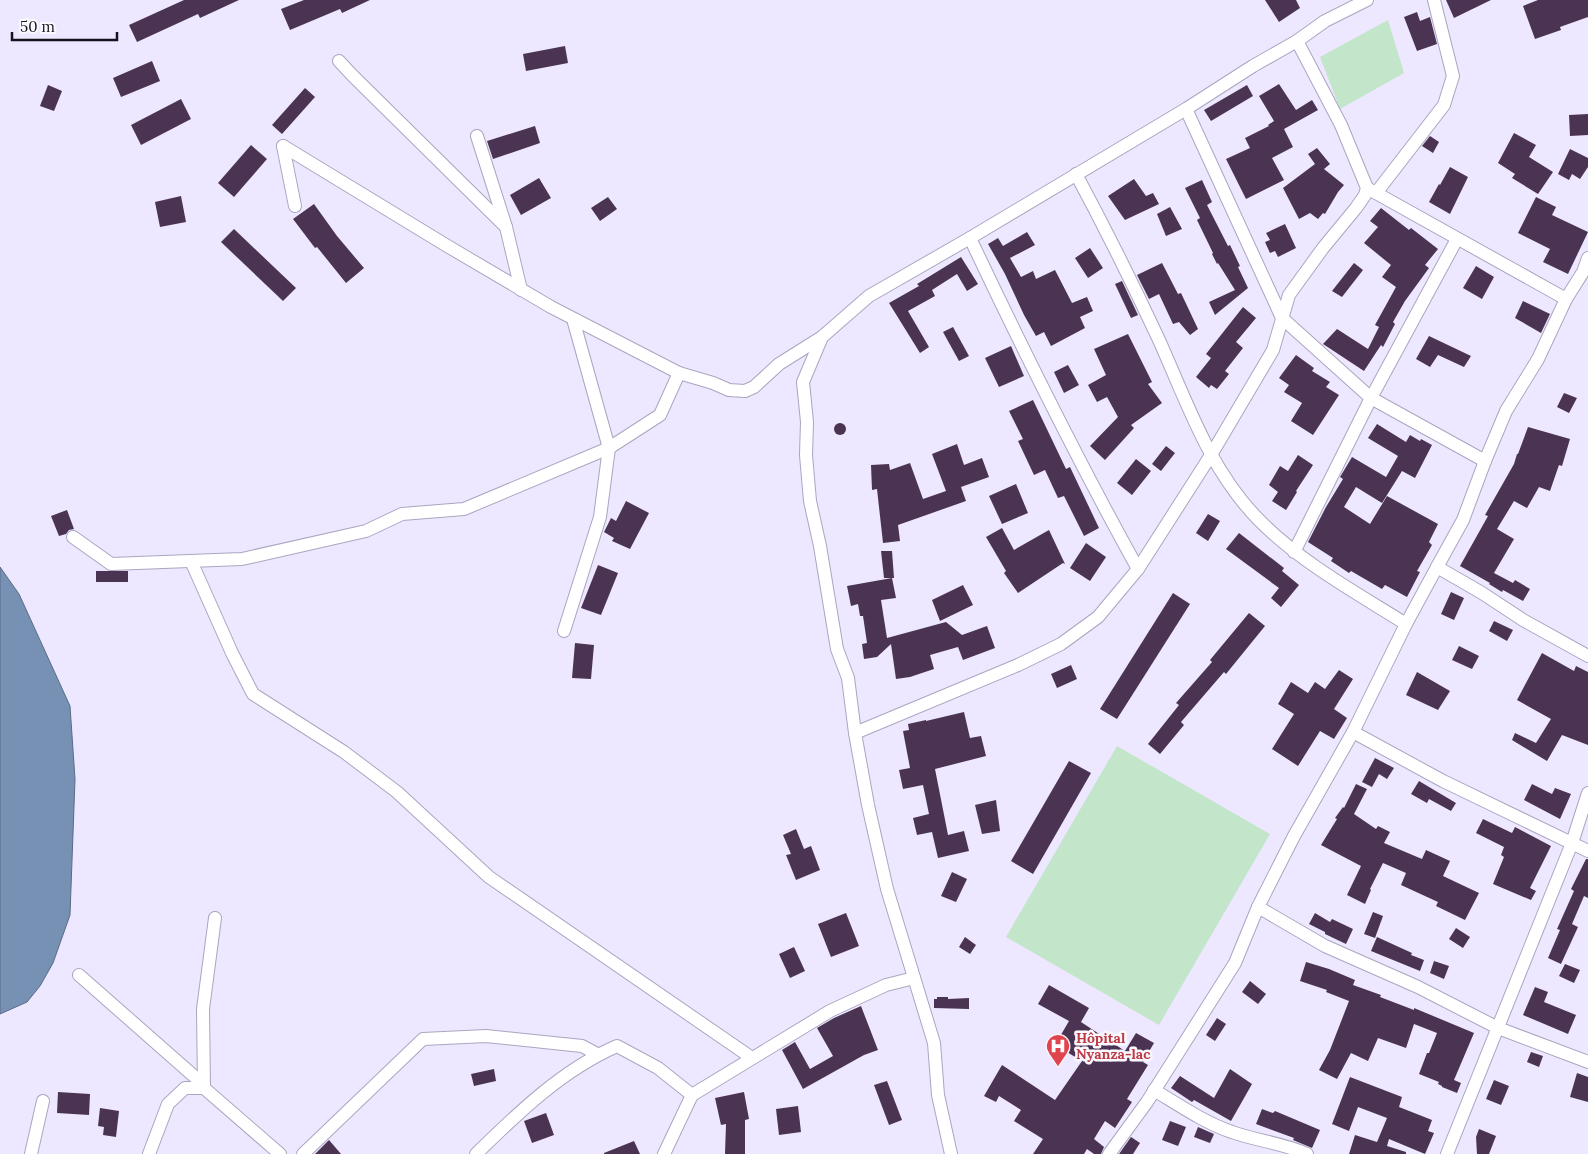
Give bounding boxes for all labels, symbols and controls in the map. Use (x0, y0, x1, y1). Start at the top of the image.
scale bar (12, 10, 118, 42)
text: 50 m (20, 17, 55, 36)
place label: Hôpital Nyanza-lac (1076, 1029, 1151, 1063)
hospital icon: Hôpital Nyanza-lac (1045, 1033, 1071, 1067)

